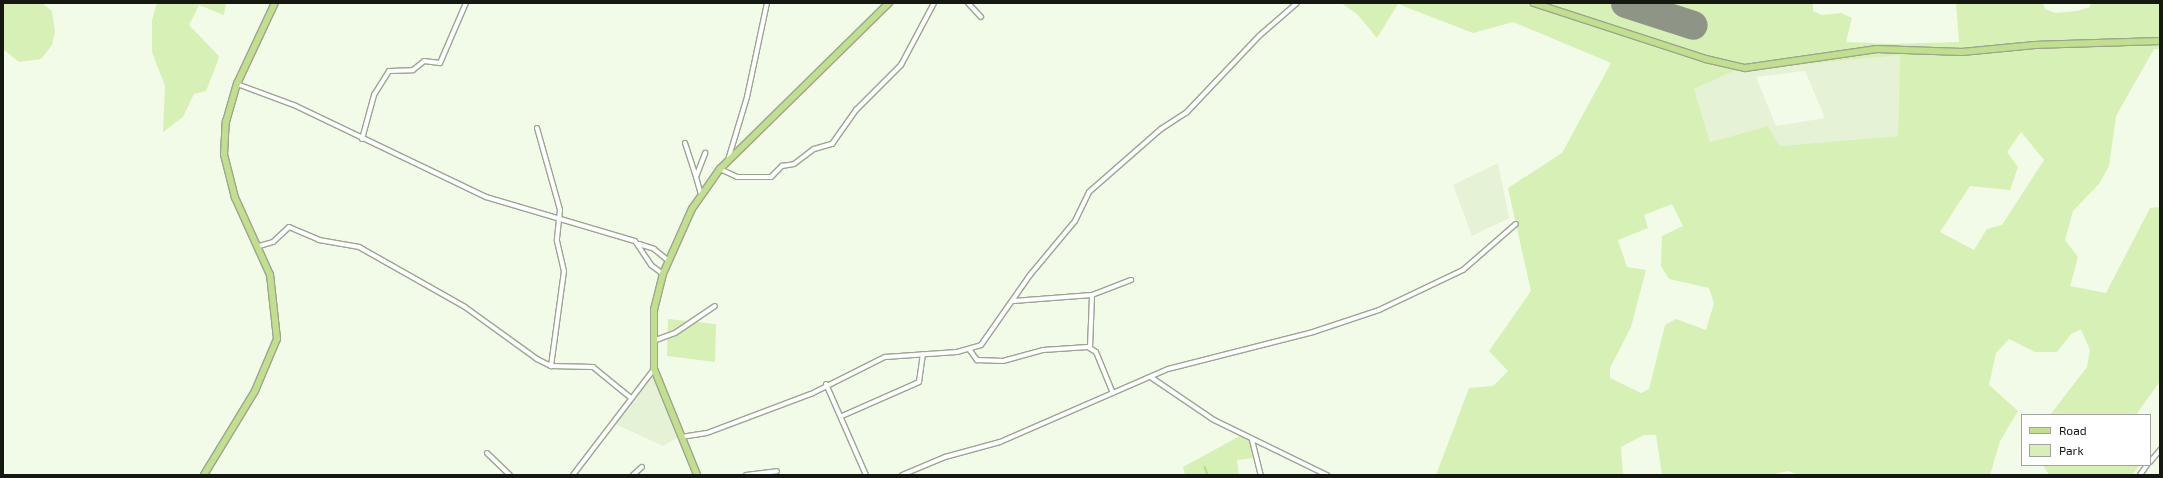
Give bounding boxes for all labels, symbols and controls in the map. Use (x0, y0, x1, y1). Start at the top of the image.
legend (2021, 414, 2151, 466)
text: Road (2059, 423, 2087, 437)
text: Park (2059, 443, 2084, 457)

